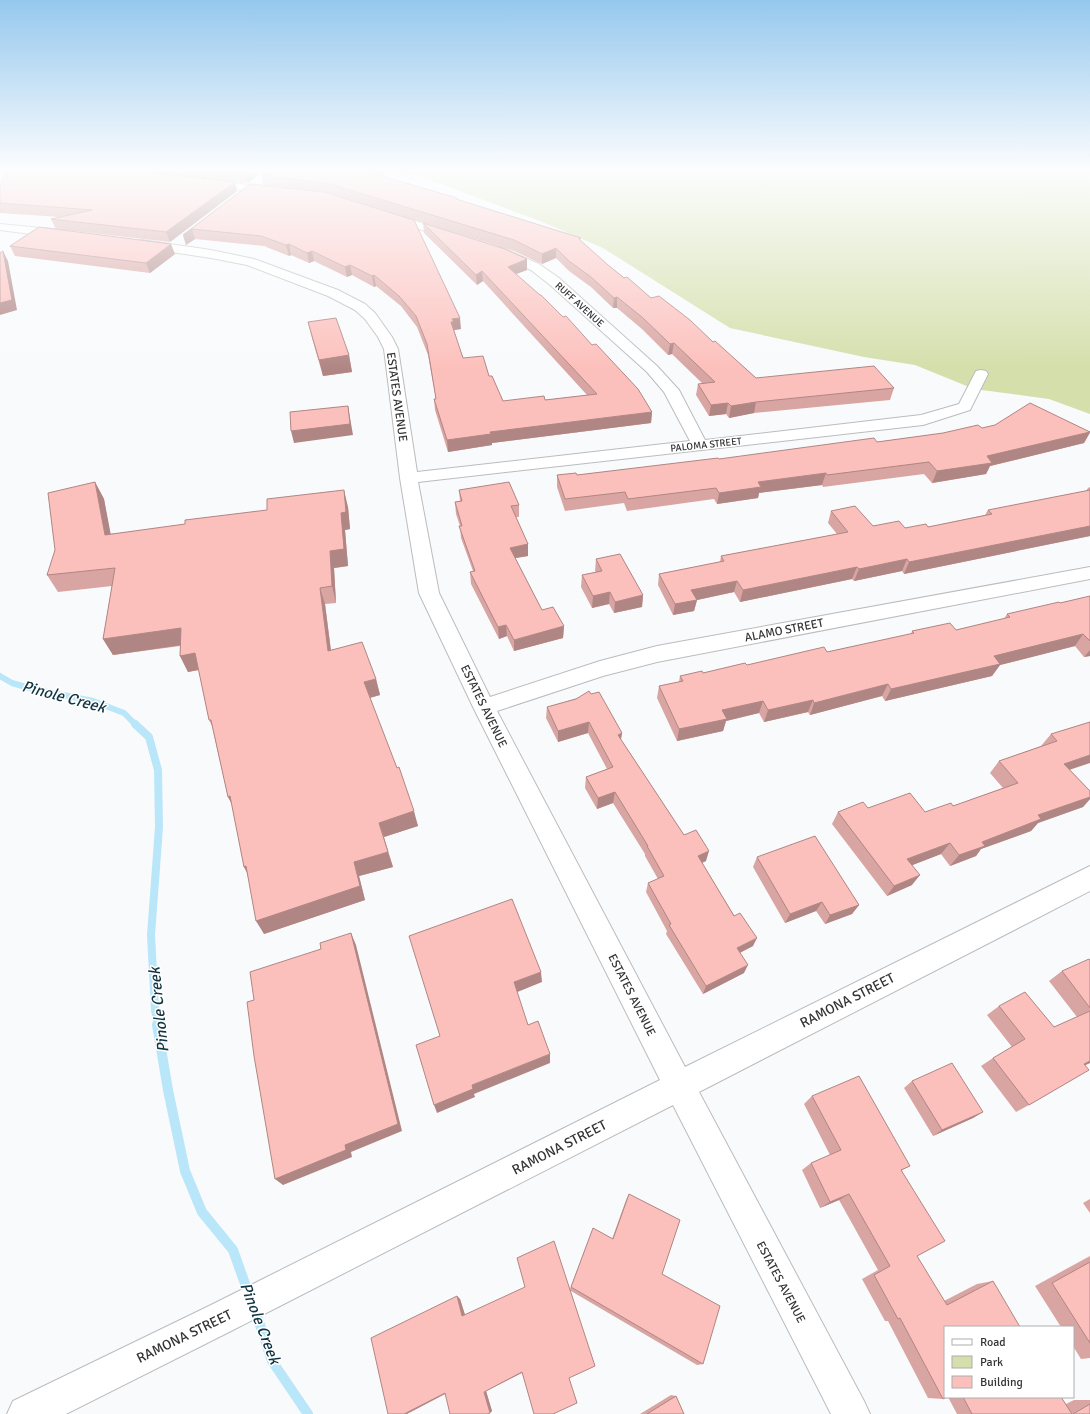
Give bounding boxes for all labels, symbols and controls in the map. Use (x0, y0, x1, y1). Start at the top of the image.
street label: RUFF AVENUE (553, 280, 606, 330)
street label: ESTATES AVENUE (383, 351, 410, 443)
street label: PALOMA STREET (670, 435, 742, 455)
street label: ALAMO STREET (743, 615, 825, 645)
street label: ESTATES AVENUE (457, 662, 510, 750)
water label: Pinole Creek (20, 676, 110, 718)
street label: ESTATES AVENUE (604, 952, 659, 1039)
water label: Pinole Creek (144, 964, 173, 1054)
street label: RAMONA STREET (797, 969, 898, 1032)
street label: RAMONA STREET (509, 1116, 610, 1179)
street label: ESTATES AVENUE (753, 1239, 808, 1326)
water label: Pinole Creek (235, 1280, 285, 1369)
street label: RAMONA STREET (134, 1306, 235, 1367)
legend (944, 1326, 1074, 1398)
text: Road (980, 1335, 1006, 1350)
text: Park (980, 1355, 1003, 1370)
text: Building (980, 1375, 1023, 1390)

